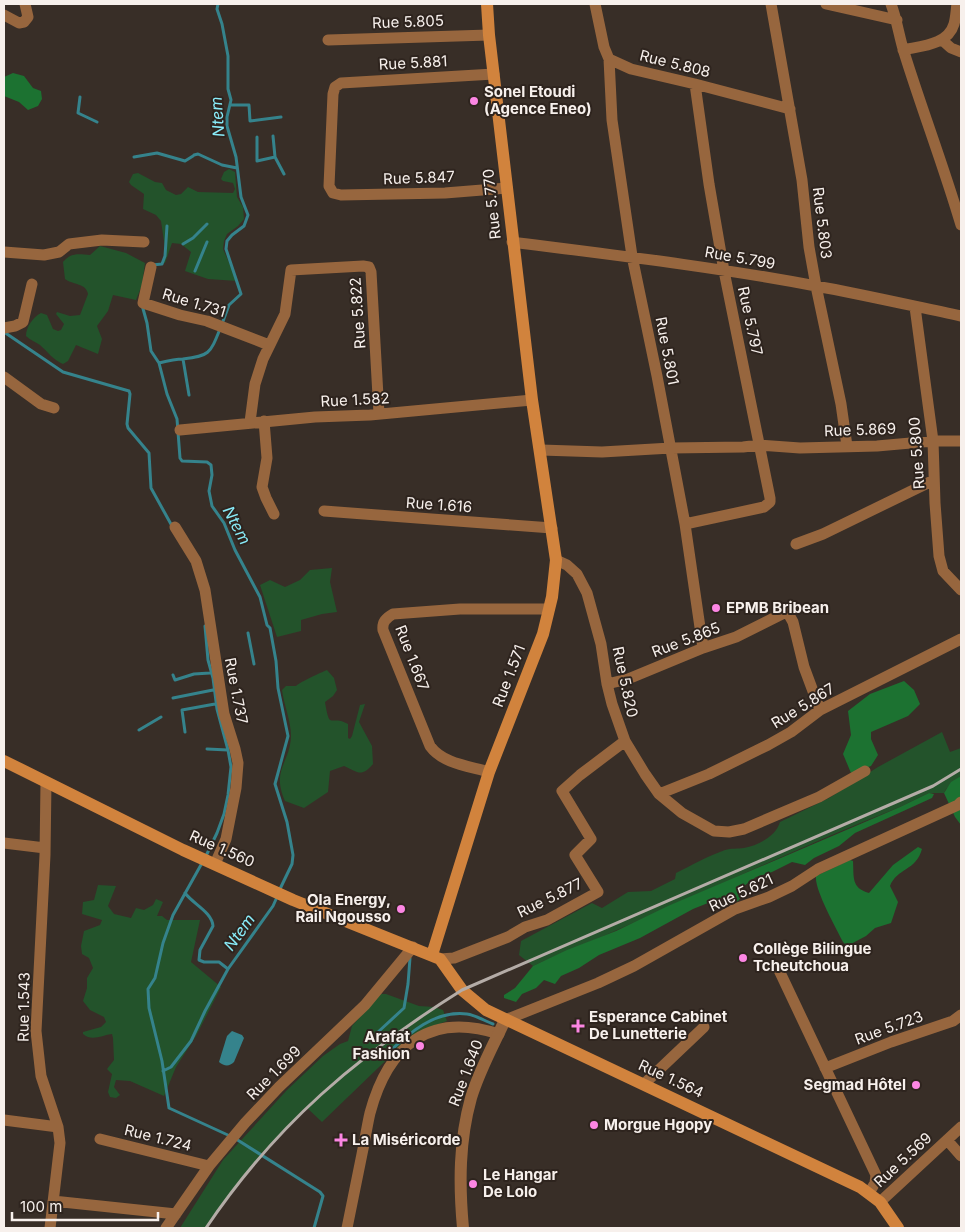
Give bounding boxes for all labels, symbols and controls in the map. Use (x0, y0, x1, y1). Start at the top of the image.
street label: Rue 5.805 (372, 11, 444, 32)
street label: Rue 5.808 (638, 46, 712, 81)
street label: Rue 5.881 (378, 51, 448, 74)
place label: Sonel Etoudi (Agence Eneo) (484, 82, 592, 118)
marker: Sonel Etoudi (Agence Eneo) (468, 95, 480, 107)
water label: Ntem (206, 96, 228, 138)
street label: Rue 5.847 (383, 167, 455, 188)
street label: Rue 5.770 (478, 168, 505, 240)
street label: Rue 5.803 (809, 186, 836, 260)
street label: Rue 5.799 (703, 242, 777, 273)
street label: Rue 5.822 (346, 277, 369, 349)
street label: Rue 1.731 (160, 284, 228, 321)
street label: Rue 5.797 (734, 285, 767, 357)
street label: Rue 5.801 (652, 315, 683, 387)
street label: Rue 1.582 (320, 388, 390, 411)
street label: Rue 5.800 (904, 416, 929, 490)
street label: Rue 5.869 (824, 419, 896, 440)
street label: Rue 1.616 (405, 493, 473, 516)
water label: Ntem (219, 502, 255, 548)
place label: EPMB Bribean (726, 598, 829, 617)
marker: EPMB Bribean (710, 602, 722, 614)
street label: Rue 5.865 (649, 618, 723, 661)
street label: Rue 1.667 (391, 622, 434, 693)
street label: Rue 1.571 (488, 642, 529, 710)
street label: Rue 5.820 (609, 645, 642, 719)
street label: Rue 1.737 (221, 656, 252, 726)
street label: Rue 5.867 (767, 679, 838, 733)
street label: Rue 1.560 (187, 826, 258, 871)
street label: Rue 5.621 (706, 869, 776, 916)
street label: Rue 5.877 (514, 874, 586, 922)
place label: Ola Energy, Rail Ngousso (295, 890, 391, 926)
marker: Ola Energy, Rail Ngousso (395, 903, 407, 915)
water label: Ntem (219, 910, 259, 954)
place label: Collège Bilingue Tcheutchoua (753, 939, 872, 975)
marker: Collège Bilingue Tcheutchoua (737, 952, 749, 964)
street label: Rue 1.543 (13, 972, 34, 1042)
street label: Rue 5.723 (852, 1006, 926, 1049)
place label: Esperance Cabinet De Lunetterie (589, 1007, 728, 1043)
marker: Esperance Cabinet De Lunetterie (571, 1019, 585, 1033)
place label: Arafat Fashion (352, 1027, 410, 1063)
street label: Rue 1.640 (444, 1037, 487, 1109)
marker: Arafat Fashion (414, 1040, 426, 1052)
street label: Rue 1.699 (242, 1041, 305, 1104)
street label: Rue 1.564 (636, 1055, 707, 1102)
place label: Segmad Hôtel (804, 1075, 906, 1094)
marker: Segmad Hôtel (910, 1079, 922, 1091)
place label: Morgue Hgopy (604, 1115, 712, 1134)
marker: Morgue Hgopy (588, 1119, 600, 1131)
street label: Rue 1.724 (122, 1120, 194, 1155)
street label: Rue 5.569 (870, 1128, 935, 1191)
place label: La Miséricorde (352, 1130, 461, 1149)
marker: La Miséricorde (334, 1133, 348, 1147)
place label: Le Hangar De Lolo (483, 1165, 558, 1201)
marker: Le Hangar De Lolo (467, 1178, 479, 1190)
scale bar (12, 1190, 159, 1222)
text: 100 m (20, 1197, 62, 1216)

